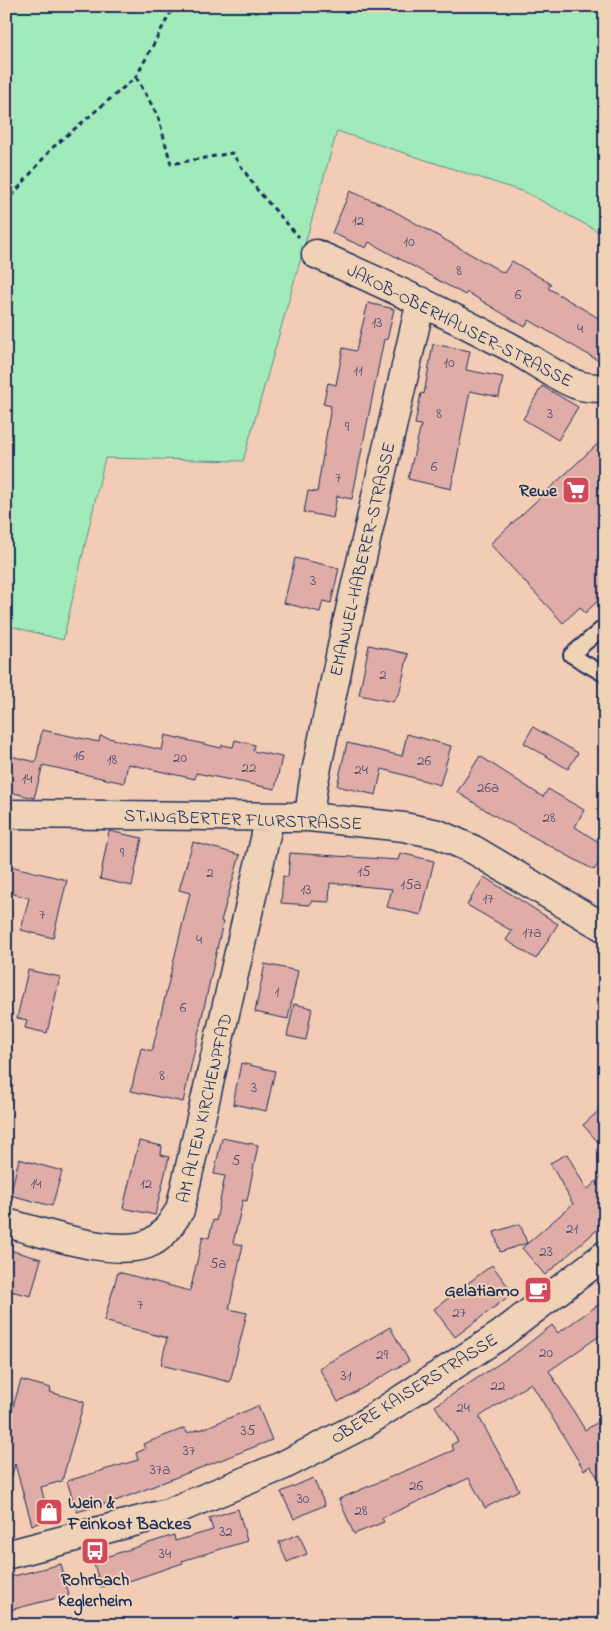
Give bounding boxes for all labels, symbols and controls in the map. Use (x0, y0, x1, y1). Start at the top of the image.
house number: 12 (352, 210, 365, 232)
house number: 10 (403, 231, 415, 253)
street label: JAKOB-OBERHAUSER-STRASSE (342, 258, 577, 395)
house number: 8 (456, 260, 462, 282)
house number: 6 (515, 284, 522, 306)
house number: 13 (372, 312, 382, 334)
house number: 4 (577, 318, 583, 340)
house number: 10 (443, 352, 455, 374)
house number: 11 (353, 360, 363, 382)
house number: 8 (436, 403, 442, 425)
house number: 3 (547, 403, 553, 425)
house number: 9 (345, 416, 350, 438)
street label: EMANUEL-HABERER-STRASSE (324, 440, 404, 679)
house number: 6 (431, 456, 438, 478)
house number: 7 (335, 467, 341, 489)
supermarket icon: Rewe (561, 475, 591, 505)
place label: Rewe (519, 479, 558, 505)
house number: 3 (310, 570, 316, 592)
house number: 2 (379, 664, 387, 686)
house number: 16 (73, 745, 85, 767)
house number: 20 (173, 747, 187, 769)
house number: 18 (107, 749, 118, 771)
house number: 26 (417, 750, 431, 772)
house number: 22 (242, 757, 257, 779)
house number: 24 (354, 759, 368, 781)
house number: 14 (22, 768, 32, 790)
house number: 26a (477, 777, 499, 799)
street label: ST.INGBERTER FLURSTRASSE (123, 804, 363, 838)
house number: 28 (542, 807, 556, 829)
house number: 9 (120, 842, 125, 864)
house number: 15 (357, 861, 371, 883)
house number: 2 (206, 862, 214, 884)
house number: 15a (400, 874, 422, 896)
house number: 13 (301, 879, 311, 901)
house number: 17 (483, 888, 493, 910)
house number: 7 (39, 904, 45, 926)
house number: 17a (522, 922, 542, 944)
house number: 4 (196, 929, 202, 951)
house number: 1 (275, 981, 280, 1003)
house number: 6 (180, 997, 187, 1019)
street label: AM ALTEN KIRCHENPFAD (171, 1011, 240, 1206)
house number: 8 (159, 1065, 165, 1087)
house number: 3 (251, 1077, 257, 1099)
house number: 5 (232, 1150, 241, 1172)
house number: 14 (31, 1173, 41, 1195)
house number: 12 (140, 1173, 153, 1195)
house number: 21 (566, 1218, 578, 1240)
house number: 23 (539, 1241, 553, 1263)
house number: 5a (210, 1253, 226, 1275)
cafe icon: Gelatiamo (523, 1275, 553, 1305)
place label: Gelatiamo (445, 1279, 519, 1305)
house number: 7 (137, 1294, 143, 1316)
house number: 27 (452, 1302, 466, 1324)
street label: OBERE KAISERSTRASSE (327, 1328, 504, 1452)
house number: 20 (539, 1342, 553, 1364)
house number: 29 (376, 1344, 388, 1366)
house number: 31 (341, 1365, 352, 1387)
house number: 22 (491, 1375, 506, 1397)
house number: 24 (456, 1397, 470, 1419)
house number: 35 (241, 1420, 256, 1442)
house number: 37 (183, 1440, 195, 1462)
house number: 37a (150, 1459, 170, 1481)
house number: 26 (409, 1475, 423, 1497)
house number: 30 (297, 1488, 310, 1510)
place label: Wein & Feinkost Backes (67, 1491, 192, 1538)
shop icon: Wein & Feinkost Backes (34, 1497, 64, 1527)
house number: 28 (354, 1500, 368, 1522)
house number: 32 (219, 1521, 233, 1543)
bus stop icon: Rohrbach Keglerheim (80, 1536, 110, 1566)
house number: 34 (159, 1543, 171, 1565)
place label: Rohrbach Keglerheim (58, 1568, 132, 1616)

